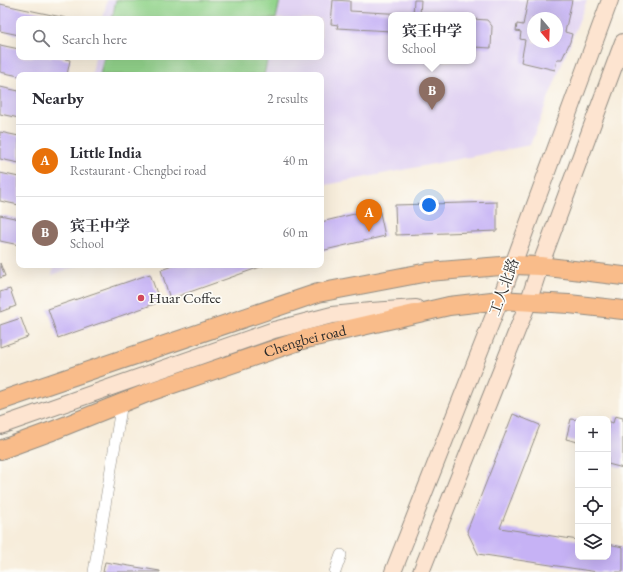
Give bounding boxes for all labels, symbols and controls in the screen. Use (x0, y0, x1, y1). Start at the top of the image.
popup (388, 12, 476, 64)
north arrow (527, 12, 563, 48)
search box (16, 16, 324, 60)
text: 宾王中学 (402, 21, 462, 40)
icon: search (30, 27, 52, 49)
text: Search here (62, 29, 127, 48)
text: School (402, 40, 436, 57)
pin: B (419, 77, 445, 110)
text: Nearby (32, 87, 84, 109)
text: 2 results (267, 90, 308, 107)
text: Little India (70, 143, 142, 162)
text: A (40, 152, 50, 169)
text: 40 m (283, 152, 308, 169)
text: Restaurant · Chengbei road (70, 162, 206, 179)
your location (419, 195, 439, 215)
pin: A (356, 199, 382, 232)
text: 宾王中学 (70, 216, 130, 235)
text: B (41, 224, 49, 241)
text: 60 m (283, 224, 308, 241)
text: School (70, 235, 104, 252)
street label: 工人北路 (484, 255, 523, 318)
place label: Huar Coffee (149, 288, 221, 307)
marker: Huar Coffee (136, 293, 146, 303)
street label: Chengbei road (261, 320, 348, 361)
map controls (575, 416, 611, 560)
button: + (575, 416, 611, 452)
button: − (575, 452, 611, 488)
button: locate (575, 488, 611, 524)
button: layers (575, 524, 611, 560)

